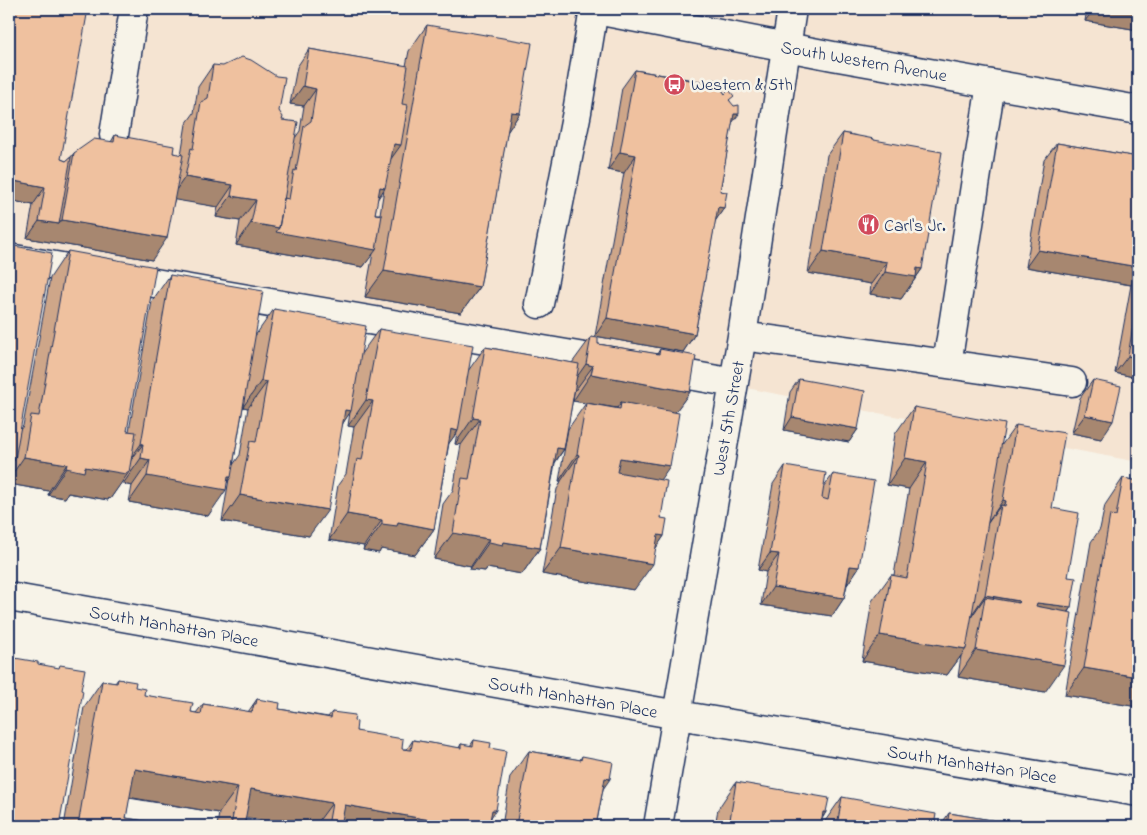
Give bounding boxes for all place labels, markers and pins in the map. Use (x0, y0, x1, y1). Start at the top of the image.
bus stop icon: Western & 5th (663, 72, 687, 96)
place label: Western & 5th (691, 73, 793, 99)
restaurant icon: Carl's Jr. (856, 213, 880, 237)
place label: Carl's Jr. (884, 214, 946, 240)

